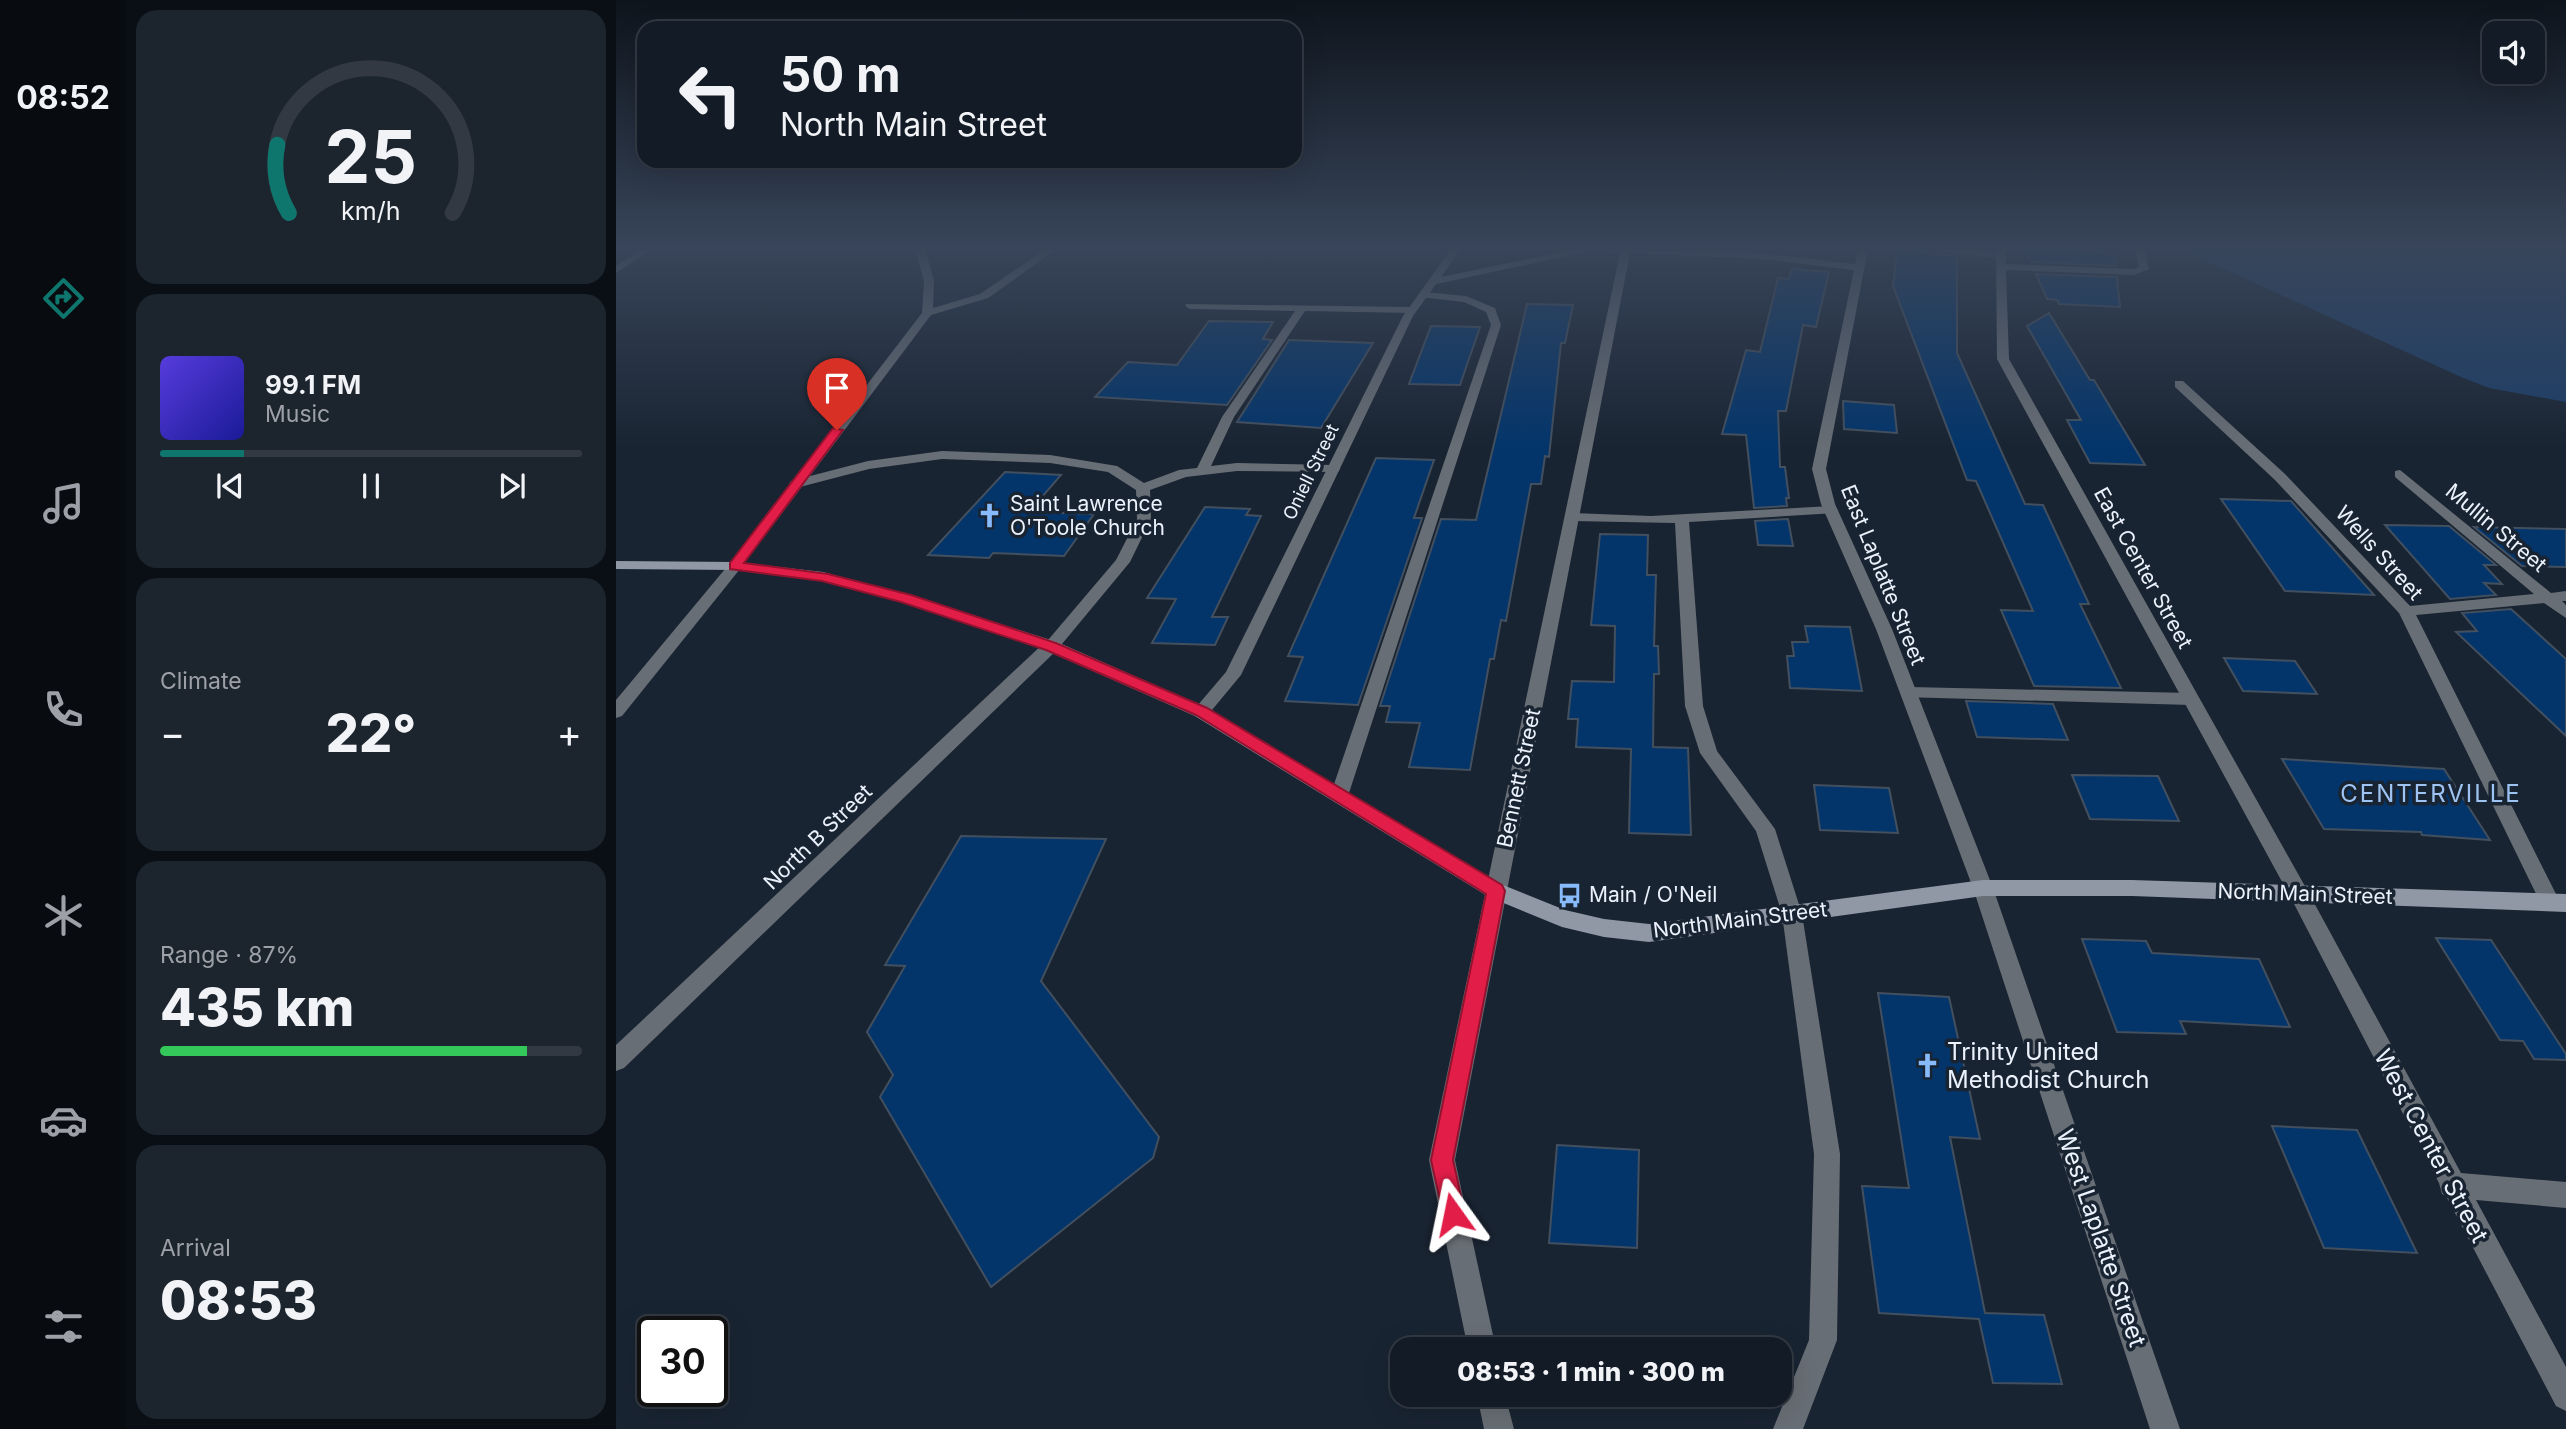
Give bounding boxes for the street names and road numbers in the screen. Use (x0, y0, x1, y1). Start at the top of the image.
street label: Oniell Street (1278, 420, 1343, 523)
street label: Mullin Street (2441, 478, 2552, 577)
street label: East Laplatte Street (1836, 481, 1931, 669)
street label: East Center Street (2089, 483, 2198, 653)
street label: Wells Street (2331, 500, 2428, 605)
street label: Bennett Street (1492, 706, 1545, 850)
street label: North B Street (758, 779, 877, 895)
street label: North Main Street (2217, 878, 2393, 909)
street label: North Main Street (1651, 896, 1829, 943)
street label: West Center Street (2368, 1044, 2495, 1247)
street label: West Laplatte Street (2051, 1125, 2152, 1351)

